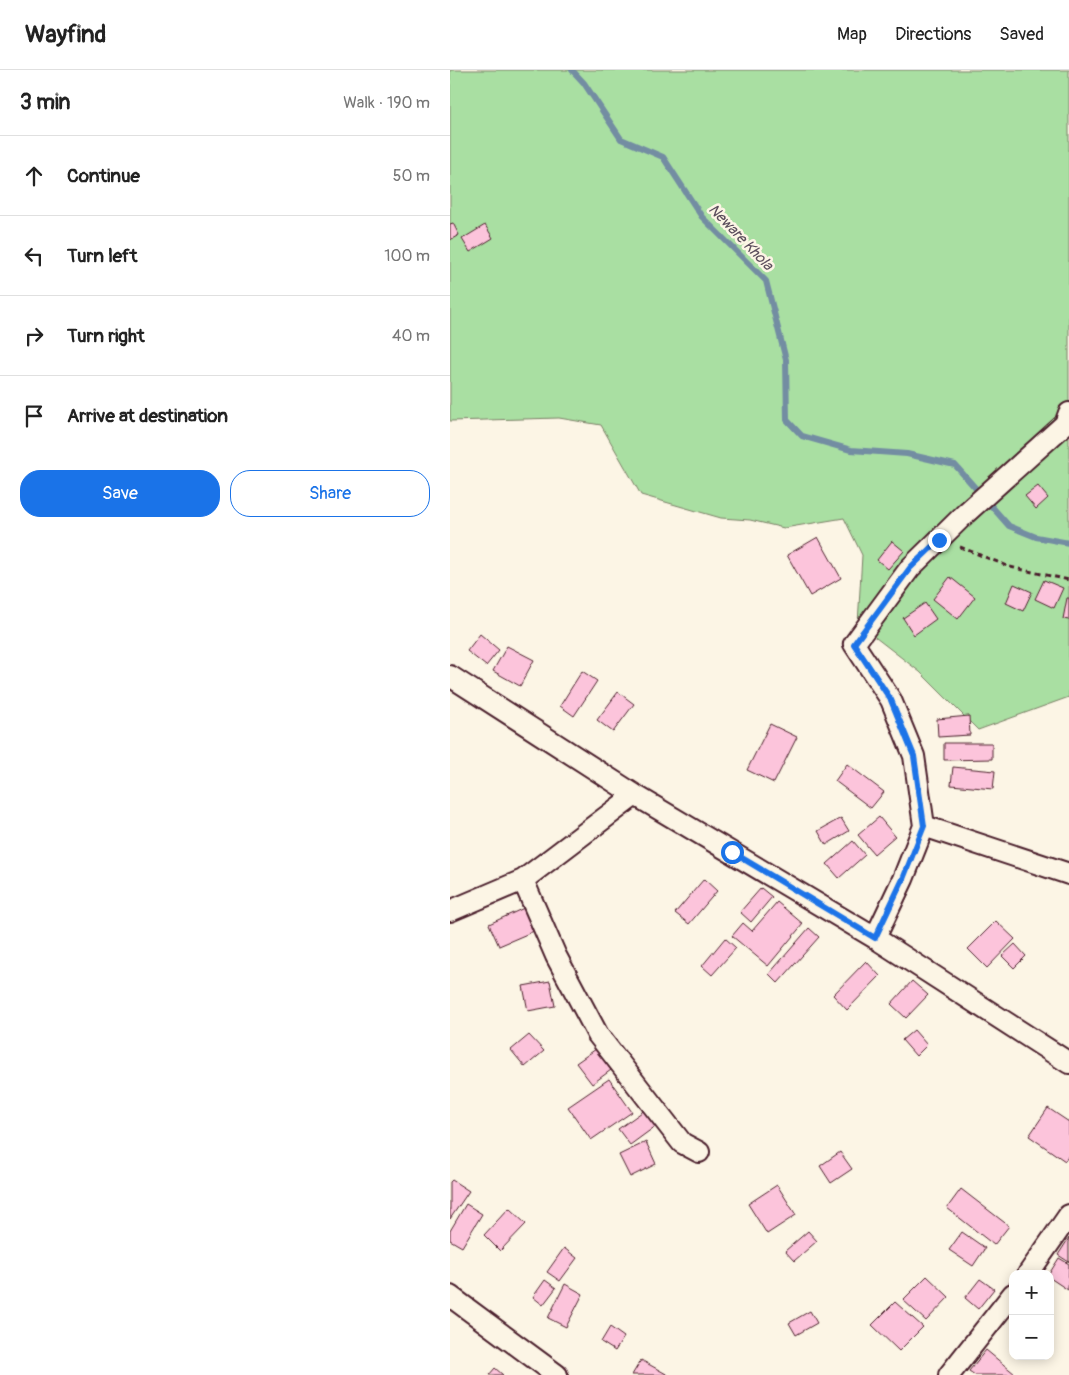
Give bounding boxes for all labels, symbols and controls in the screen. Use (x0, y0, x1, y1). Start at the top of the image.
text: Wayfind (25, 20, 106, 49)
text: Map (837, 23, 867, 46)
text: Directions (895, 23, 971, 46)
text: Saved (999, 23, 1044, 46)
text: 3 min (20, 89, 70, 116)
text: Walk · 190 m (343, 93, 430, 113)
icon: ahead (20, 162, 48, 190)
text: Continue (67, 164, 140, 188)
text: 50 m (393, 166, 430, 186)
water label: Neware Khola (704, 200, 778, 275)
icon: left (20, 242, 48, 270)
text: Turn left (67, 244, 137, 268)
text: 100 m (384, 246, 430, 266)
icon: right (20, 322, 48, 350)
text: Turn right (67, 324, 145, 348)
text: 40 m (392, 326, 430, 346)
icon: arrive (20, 402, 48, 430)
text: Arrive at destination (67, 404, 228, 428)
button: Save (20, 470, 220, 517)
button: Share (230, 470, 430, 517)
route end (928, 529, 951, 552)
route start (721, 841, 744, 864)
map controls (1009, 1270, 1054, 1360)
button: + (1009, 1270, 1054, 1315)
button: − (1009, 1315, 1054, 1360)

